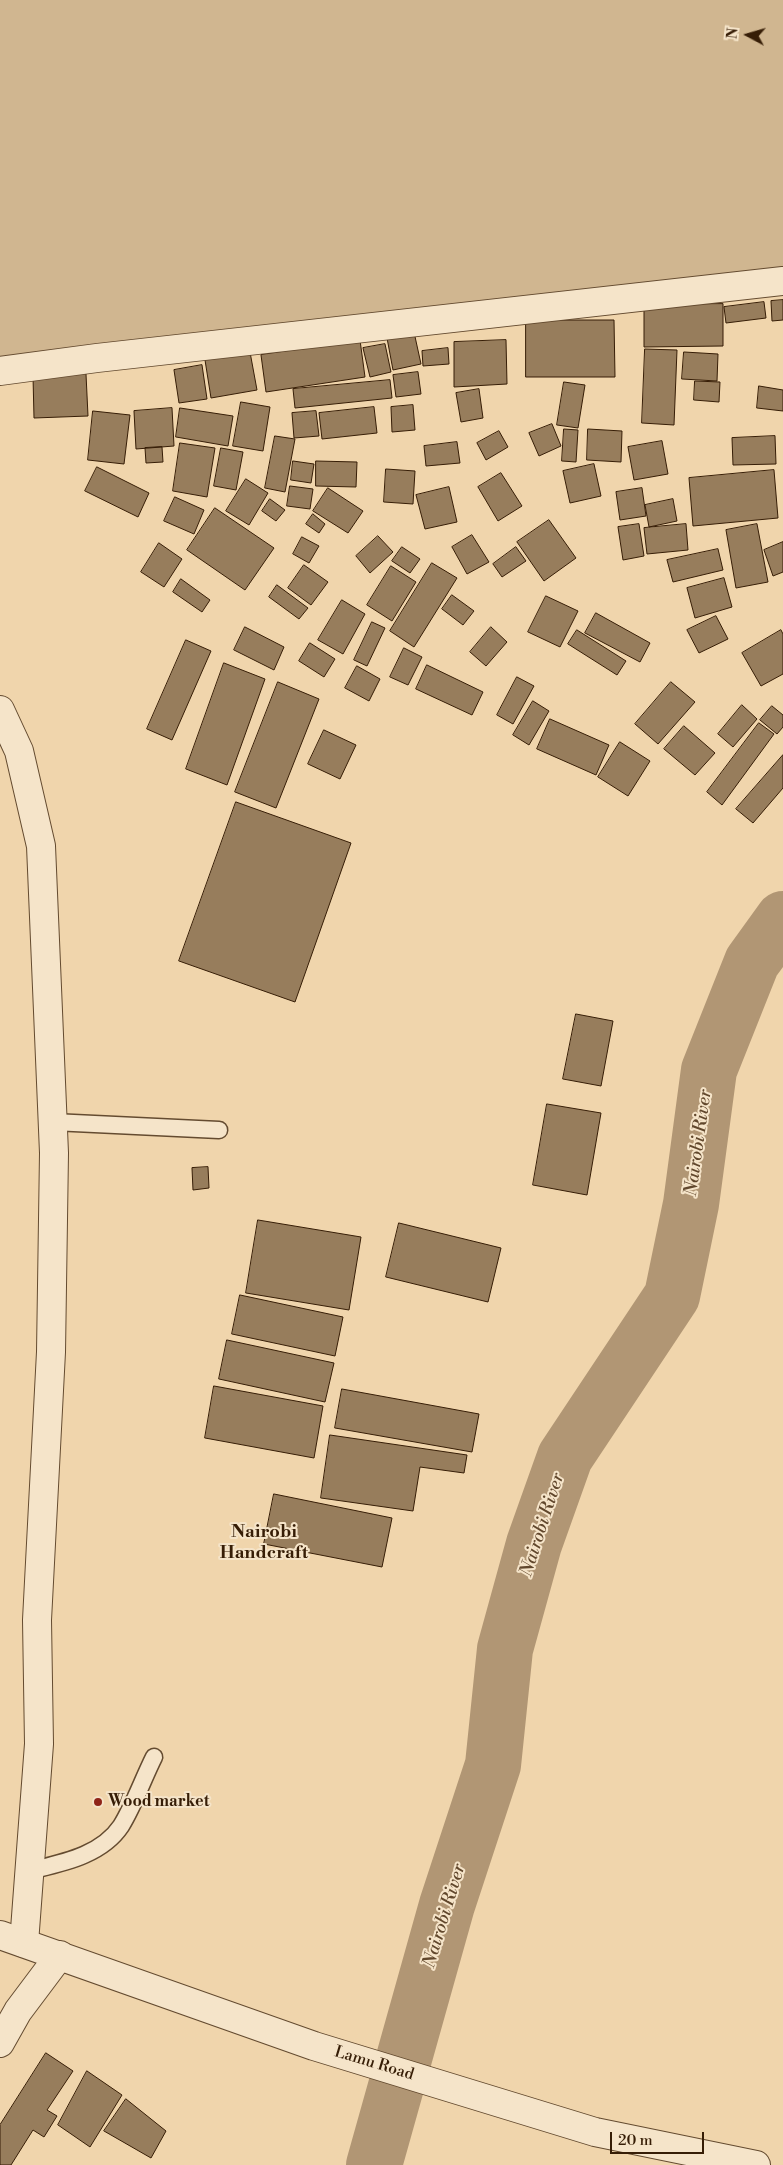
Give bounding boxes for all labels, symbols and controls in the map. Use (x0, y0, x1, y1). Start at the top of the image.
north arrow (723, 10, 773, 60)
text: N (724, 27, 743, 40)
water label: Nairobi River (681, 1088, 717, 1198)
water label: Nairobi River (516, 1471, 570, 1579)
district label: Nairobi Handcraft (220, 1522, 308, 1565)
place label: Wood market (108, 1792, 209, 1812)
marker: Wood market (92, 1796, 104, 1808)
water label: Nairobi River (419, 1861, 471, 1971)
street label: Lamu Road (332, 2043, 416, 2085)
scale bar (613, 2122, 707, 2154)
text: 20 m (618, 2131, 653, 2150)

